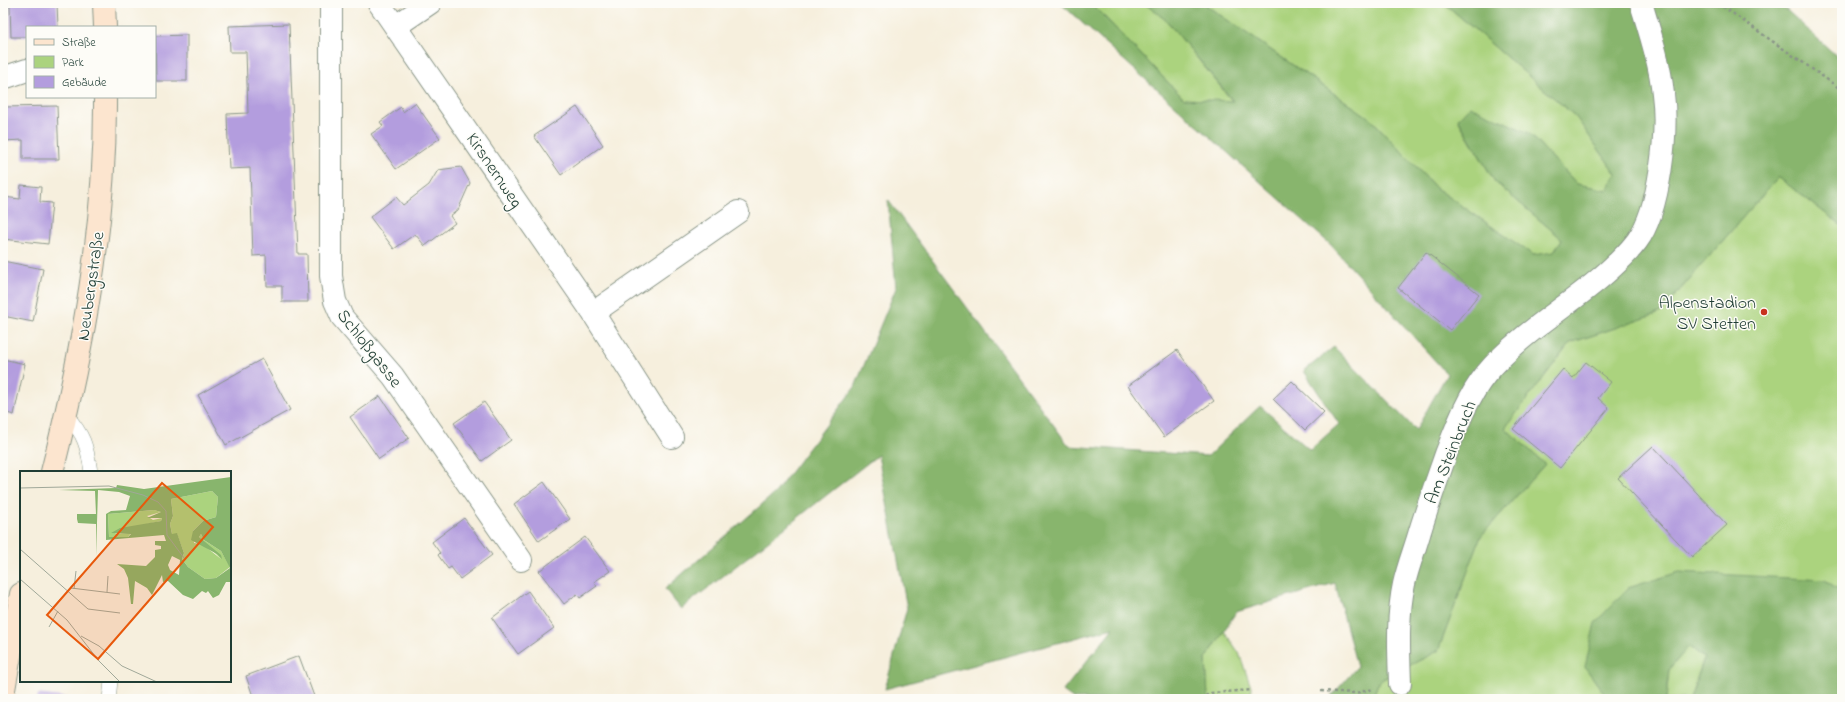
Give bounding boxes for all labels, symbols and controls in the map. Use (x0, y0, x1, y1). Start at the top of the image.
legend (26, 26, 156, 98)
text: Straße (62, 34, 96, 52)
text: Park (62, 54, 84, 72)
text: Gebäude (62, 74, 107, 92)
street label: Kirsnernweg (458, 128, 528, 215)
street label: Neubergstraße (71, 229, 114, 343)
place label: Alpenstadion SV Stetten (1659, 291, 1756, 338)
street label: Schloßgasse (329, 304, 408, 395)
marker: Alpenstadion SV Stetten (1759, 307, 1769, 317)
street label: Am Steinbruch (1419, 397, 1484, 508)
inset map (20, 471, 231, 682)

